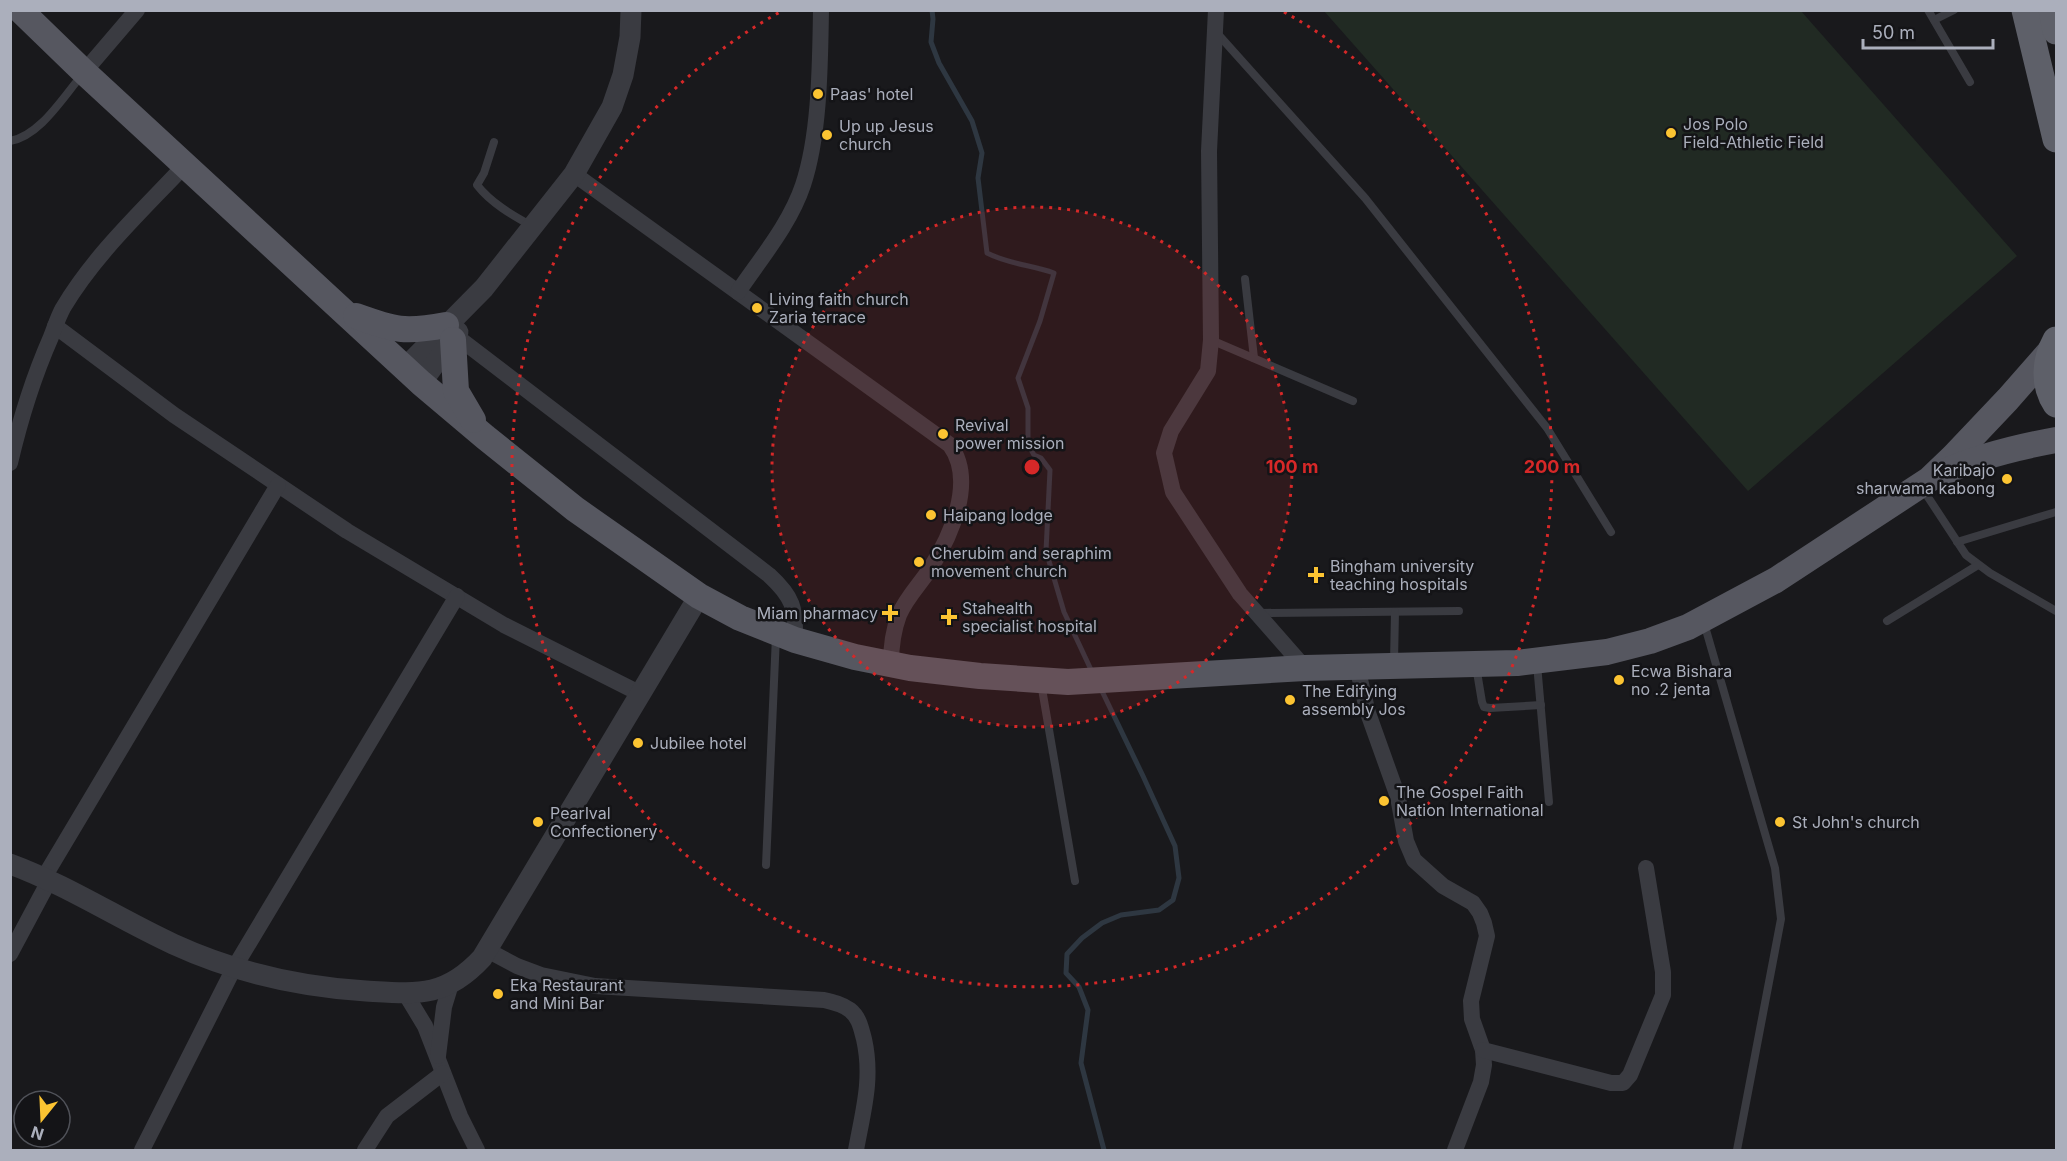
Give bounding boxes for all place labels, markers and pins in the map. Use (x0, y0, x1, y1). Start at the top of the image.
place label: Paas' hotel (830, 84, 913, 104)
marker: Paas' hotel (811, 87, 825, 101)
place label: Jos Polo Field-Athletic Field (1683, 114, 1824, 152)
place label: Up up Jesus church (839, 116, 934, 154)
marker: Jos Polo Field-Athletic Field (1664, 126, 1678, 140)
marker: Up up Jesus church (820, 128, 834, 142)
place label: Living faith church Zaria terrace (769, 289, 909, 327)
marker: Living faith church Zaria terrace (750, 301, 764, 315)
place label: Revival power mission (955, 415, 1064, 453)
marker: Revival power mission (936, 427, 950, 441)
centre of rings (1022, 457, 1042, 477)
place label: Karibajo sharwama kabong (1856, 460, 1995, 498)
marker: Karibajo sharwama kabong (2000, 472, 2014, 486)
place label: Haipang lodge (943, 505, 1053, 525)
marker: Haipang lodge (924, 508, 938, 522)
place label: Cherubim and seraphim movement church (931, 543, 1112, 581)
marker: Cherubim and seraphim movement church (912, 555, 926, 569)
place label: Bingham university teaching hospitals (1330, 556, 1474, 594)
marker: Bingham university teaching hospitals (1307, 566, 1325, 584)
place label: Stahealth specialist hospital (962, 598, 1097, 636)
place label: Miam pharmacy (757, 603, 878, 623)
marker: Miam pharmacy (883, 606, 897, 620)
marker: Stahealth specialist hospital (940, 608, 958, 626)
place label: Ecwa Bishara no .2 jenta (1631, 661, 1732, 699)
marker: Ecwa Bishara no .2 jenta (1612, 673, 1626, 687)
place label: The Edifying assembly Jos (1302, 681, 1406, 719)
marker: The Edifying assembly Jos (1283, 693, 1297, 707)
place label: Jubilee hotel (650, 733, 747, 753)
marker: Jubilee hotel (631, 736, 645, 750)
place label: The Gospel Faith Nation International (1396, 782, 1544, 820)
marker: The Gospel Faith Nation International (1377, 794, 1391, 808)
place label: Pearlval Confectionery (550, 803, 657, 841)
place label: St John's church (1792, 812, 1920, 832)
marker: Pearlval Confectionery (531, 815, 545, 829)
marker: St John's church (1773, 815, 1787, 829)
place label: Eka Restaurant and Mini Bar (510, 975, 623, 1013)
marker: Eka Restaurant and Mini Bar (491, 987, 505, 1001)

